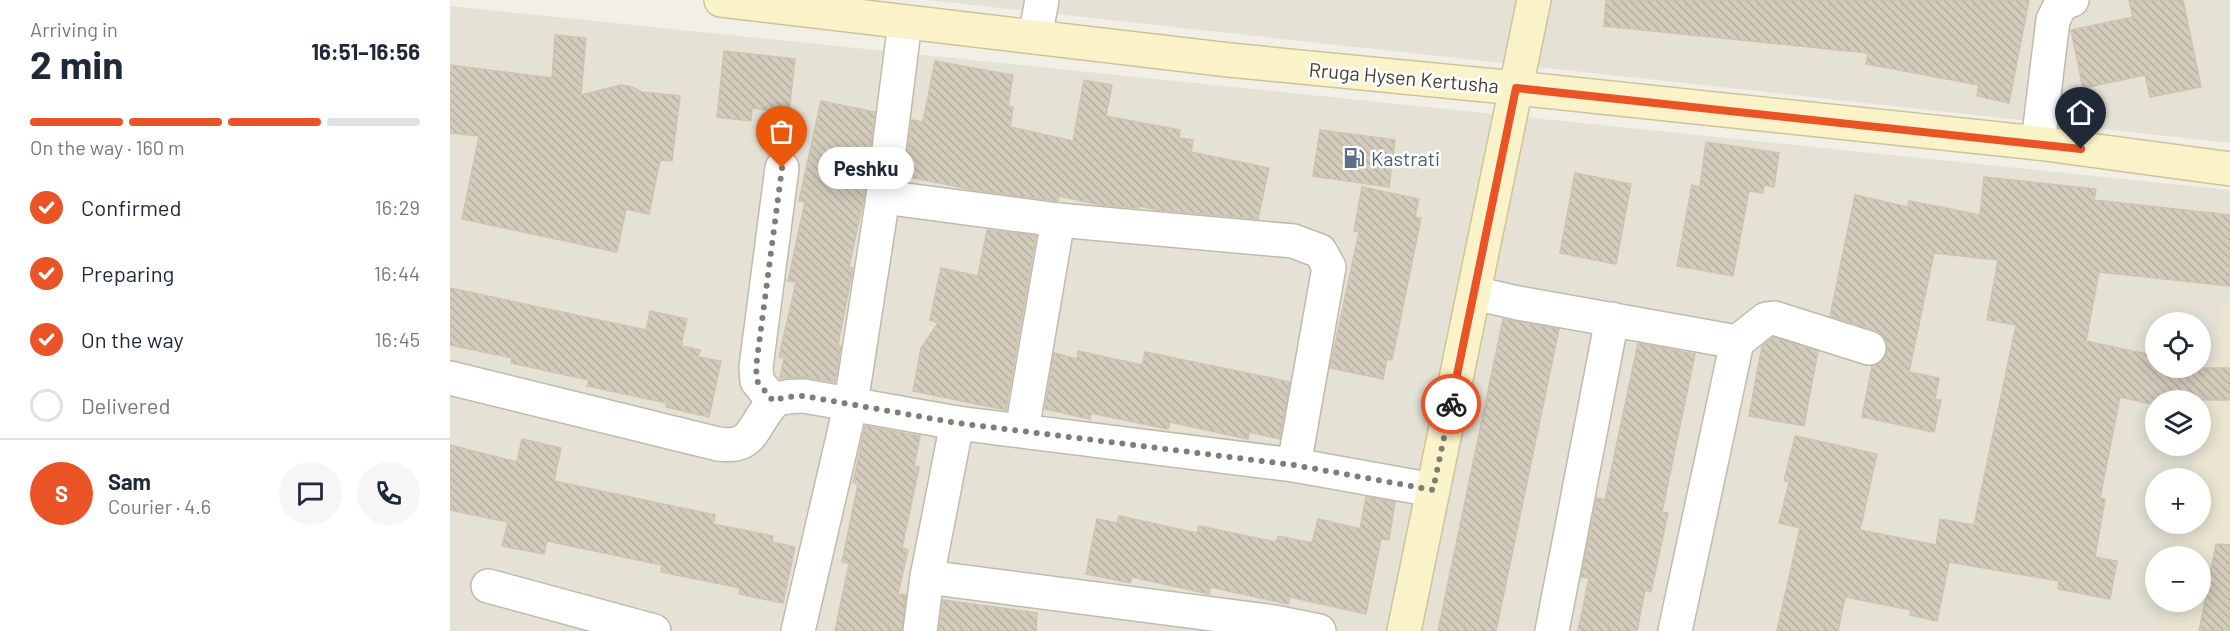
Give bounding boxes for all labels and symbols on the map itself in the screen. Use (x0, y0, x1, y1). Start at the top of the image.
street label: Rruga Hysen Kertusha (1308, 57, 1500, 97)
pin (2055, 87, 2106, 149)
pin (756, 106, 807, 168)
fuel station icon: Kastrati (1342, 146, 1366, 170)
place label: Kastrati (1371, 146, 1440, 170)
callout: Peshku (818, 147, 914, 189)
courier (1421, 374, 1481, 434)

